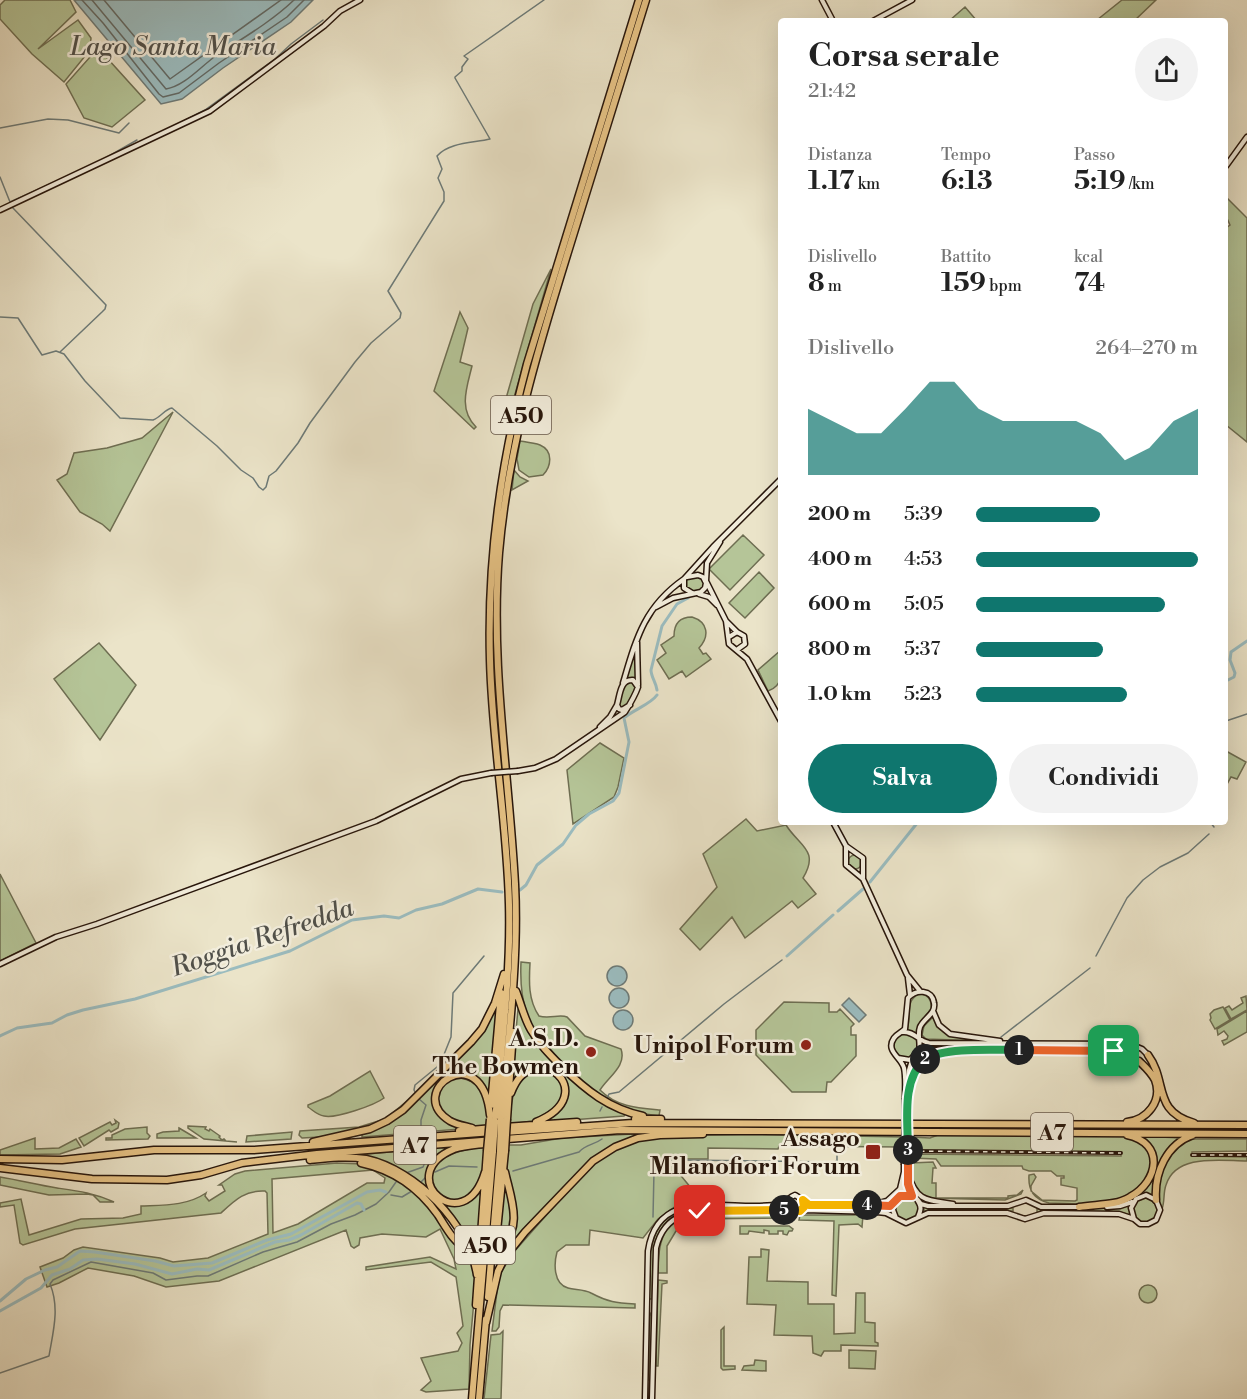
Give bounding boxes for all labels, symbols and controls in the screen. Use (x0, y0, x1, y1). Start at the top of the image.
water label: Lago Santa Maria (69, 31, 276, 63)
text: Corsa serale (808, 36, 1000, 77)
button: share (1135, 38, 1198, 101)
text: 21:42 (808, 79, 856, 104)
text: Distanza (808, 145, 872, 165)
text: Tempo (941, 145, 991, 165)
text: Passo (1074, 145, 1115, 165)
text: 1.17 (808, 165, 854, 197)
text: 6:13 (941, 165, 993, 197)
text: 5:19 (1074, 165, 1126, 197)
text: km (854, 174, 880, 194)
text: /km (1126, 174, 1154, 194)
text: Dislivello (808, 247, 877, 267)
text: Battito (941, 247, 991, 267)
text: kcal (1074, 247, 1103, 267)
text: 8 (808, 267, 825, 299)
text: 159 (941, 267, 986, 299)
text: 74 (1074, 267, 1105, 299)
text: m (825, 276, 842, 296)
text: bpm (986, 276, 1022, 296)
text: Dislivello (808, 336, 894, 361)
text: 264–270 m (1096, 336, 1198, 361)
road number: A50 (491, 396, 551, 434)
text: 200 m (808, 502, 871, 527)
text: 5:39 (904, 502, 943, 527)
text: 400 m (808, 547, 872, 572)
text: 4:53 (904, 547, 942, 572)
text: 600 m (808, 592, 871, 617)
text: 5:05 (904, 592, 944, 617)
text: 800 m (808, 637, 871, 662)
text: 5:37 (904, 637, 940, 662)
text: 1.0 km (808, 682, 872, 707)
text: 5:23 (904, 682, 942, 707)
button: Salva (808, 744, 997, 813)
button: Condividi (1009, 744, 1198, 813)
water label: Roggia Refredda (166, 892, 358, 984)
place label: A.S.D. The Bowmen (433, 1024, 579, 1082)
pin (1088, 1025, 1139, 1076)
place label: Unipol Forum (634, 1031, 794, 1061)
icon: arrive (1097, 1034, 1130, 1067)
pin: 1 (1004, 1035, 1034, 1065)
marker: Unipol Forum (799, 1038, 813, 1052)
text: 1 (1015, 1040, 1023, 1060)
pin: 2 (910, 1044, 940, 1074)
marker: A.S.D. The Bowmen (584, 1045, 598, 1059)
text: 2 (920, 1049, 930, 1069)
road number: A7 (1031, 1113, 1073, 1151)
place label: Assago Milanofiori Forum (649, 1124, 860, 1182)
road number: A7 (394, 1126, 436, 1164)
pin: 3 (893, 1135, 923, 1165)
text: 3 (903, 1140, 913, 1160)
marker: Assago Milanofiori Forum (864, 1143, 882, 1161)
pin (674, 1185, 725, 1236)
pin: 4 (852, 1190, 882, 1220)
icon: check (683, 1194, 716, 1227)
pin: 5 (769, 1195, 799, 1225)
text: 4 (862, 1195, 872, 1215)
text: 5 (779, 1200, 789, 1220)
road number: A50 (455, 1226, 515, 1264)

